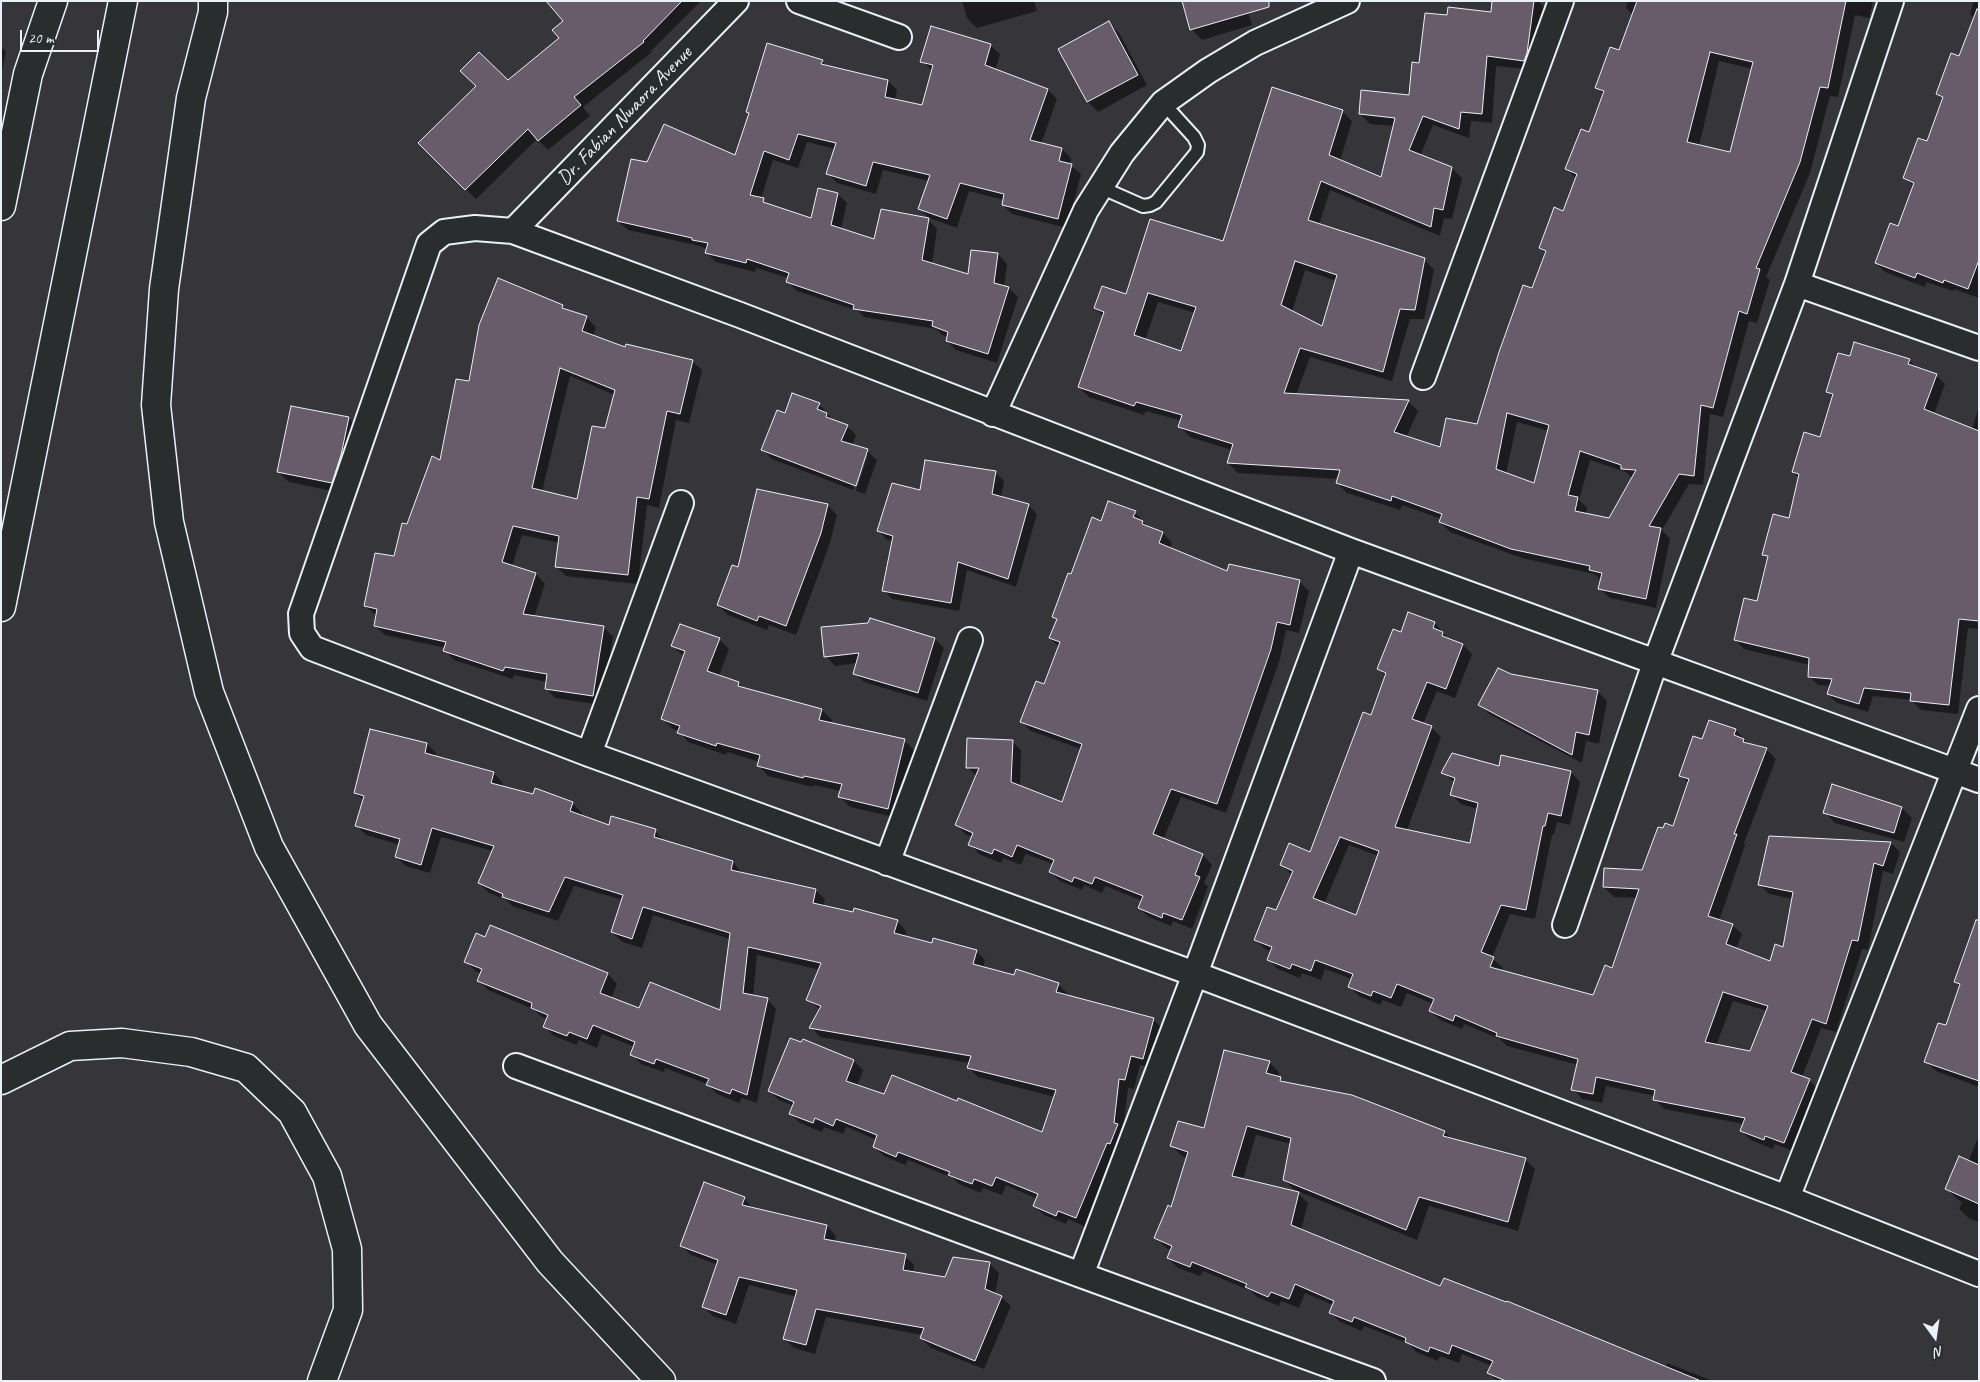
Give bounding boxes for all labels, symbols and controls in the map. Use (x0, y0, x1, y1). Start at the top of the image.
scale bar (22, 20, 101, 52)
text: 20 m (28, 29, 54, 48)
street label: Dr. Fabian Nwaora Avenue (553, 42, 697, 190)
north arrow (1910, 1312, 1960, 1362)
text: N (1932, 1343, 1945, 1361)

